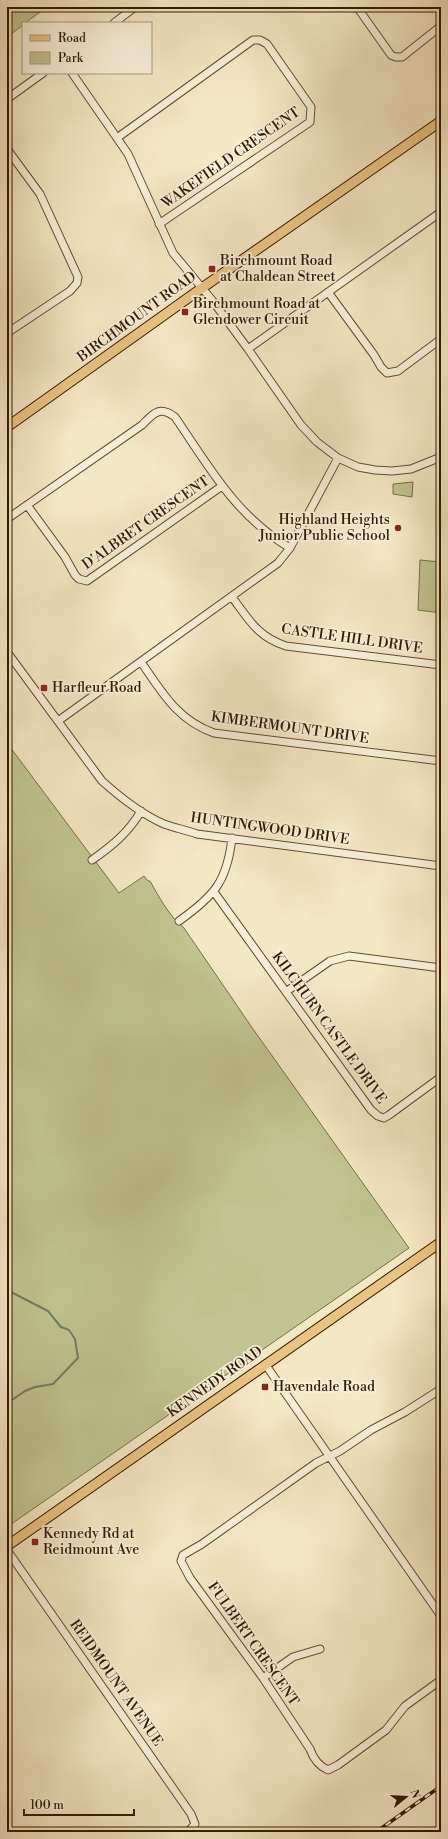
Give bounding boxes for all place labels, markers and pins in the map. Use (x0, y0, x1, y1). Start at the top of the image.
place label: Birchmount Road at Chaldean Street (219, 252, 336, 286)
marker: Birchmount Road at Chaldean Street (207, 264, 217, 274)
place label: Birchmount Road at Glendower Circuit (192, 295, 320, 329)
marker: Birchmount Road at Glendower Circuit (180, 307, 190, 317)
place label: Highland Heights Junior Public School (258, 511, 390, 545)
marker: Highland Heights Junior Public School (393, 523, 403, 533)
place label: Harfleur Road (52, 679, 142, 697)
marker: Harfleur Road (39, 683, 49, 693)
place label: Havendale Road (273, 1378, 375, 1396)
marker: Havendale Road (260, 1382, 270, 1392)
place label: Kennedy Rd at Reidmount Ave (43, 1525, 139, 1559)
marker: Kennedy Rd at Reidmount Ave (30, 1537, 40, 1547)

